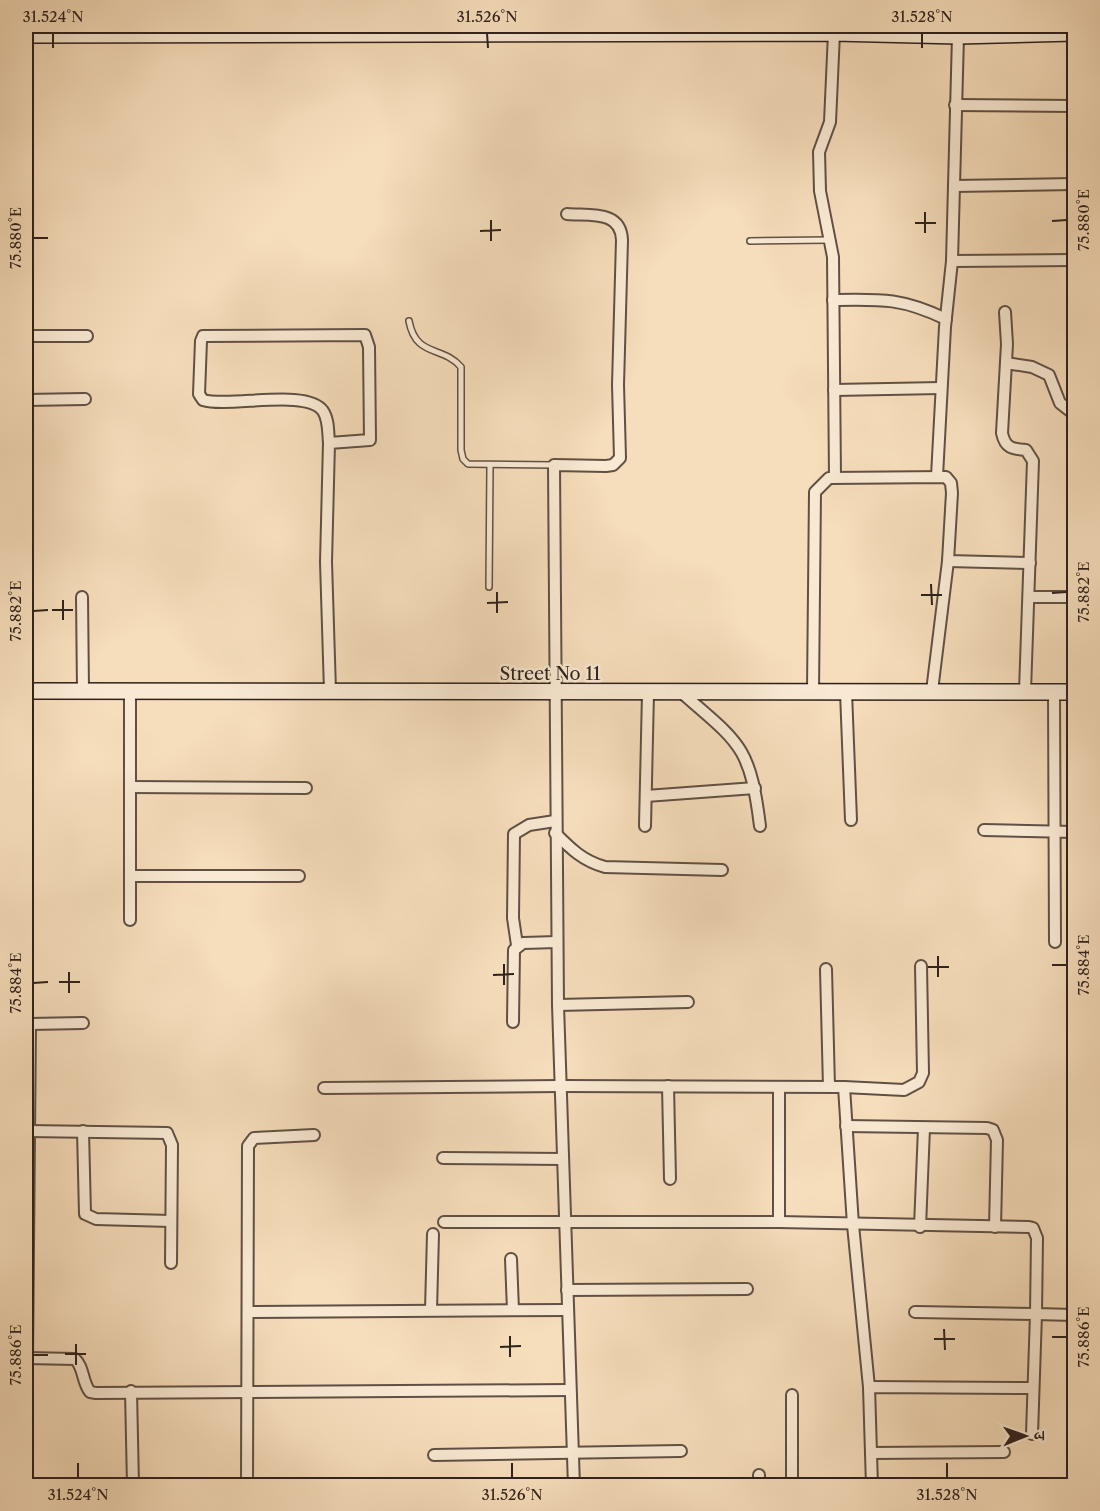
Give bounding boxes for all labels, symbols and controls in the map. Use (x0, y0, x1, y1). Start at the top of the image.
text: 31.524°N (22, 7, 84, 26)
text: 31.526°N (456, 7, 518, 26)
text: 31.528°N (891, 7, 953, 26)
text: 75.880°E (1074, 189, 1093, 251)
text: 75.880°E (6, 207, 25, 269)
text: 75.882°E (1074, 561, 1093, 623)
text: 75.882°E (6, 580, 25, 642)
street label: Street No 11 (499, 663, 601, 685)
text: 75.884°E (1074, 934, 1093, 996)
text: 75.884°E (6, 952, 25, 1014)
text: 75.886°E (1074, 1306, 1093, 1368)
text: 75.886°E (6, 1324, 25, 1386)
north arrow (995, 1406, 1055, 1466)
text: उ (1030, 1430, 1050, 1442)
text: 31.524°N (47, 1485, 109, 1504)
text: 31.526°N (481, 1485, 543, 1504)
text: 31.528°N (916, 1485, 978, 1504)

